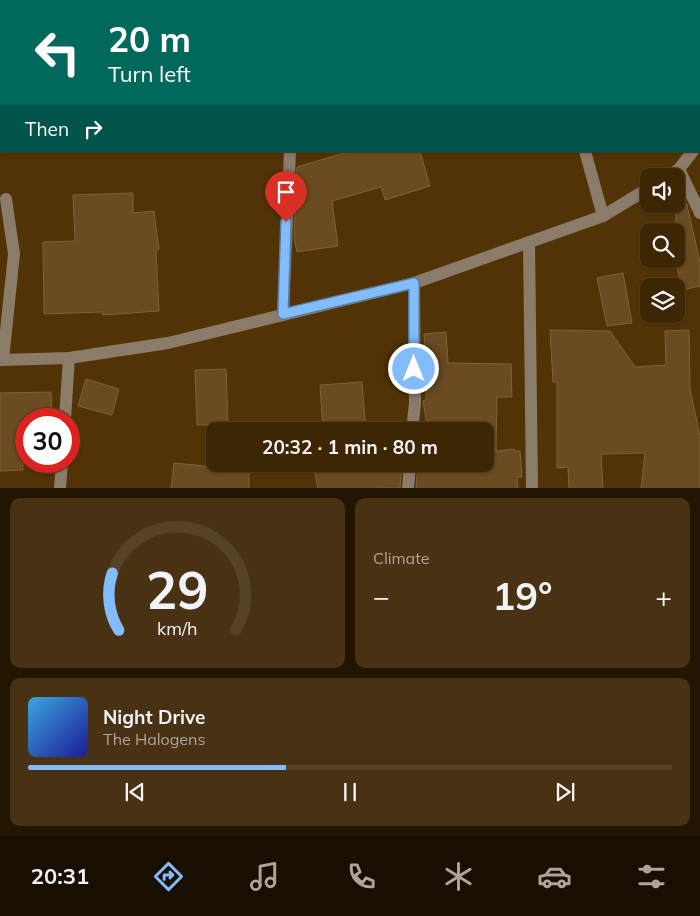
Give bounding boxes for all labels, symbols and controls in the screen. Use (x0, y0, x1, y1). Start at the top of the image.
text: 20 m (108, 17, 191, 61)
icon: left (25, 20, 90, 85)
text: Turn left (108, 60, 191, 88)
icon: right (79, 115, 107, 143)
text: Then (25, 117, 69, 141)
map controls (640, 168, 685, 323)
button: sound (640, 168, 685, 213)
pin (265, 171, 307, 222)
icon: arrive (272, 178, 300, 206)
button: search (640, 223, 685, 268)
button: layers (640, 278, 685, 323)
position arrow (387, 342, 439, 394)
speed limit sign: 30 (15, 408, 80, 473)
text: 20:32 · 1 min · 80 m (262, 435, 438, 459)
text: Climate (373, 548, 429, 568)
text: 29 (146, 557, 209, 622)
text: 19° (492, 572, 553, 620)
text: − (373, 579, 390, 614)
text: + (655, 579, 672, 614)
text: km/h (157, 617, 198, 639)
text: Night Drive (103, 705, 205, 729)
text: The Halogens (103, 729, 205, 749)
icon: previous (121, 778, 149, 806)
icon: pause (336, 778, 364, 806)
icon: next (551, 778, 579, 806)
icon: directions (151, 859, 186, 894)
icon: music (247, 859, 282, 894)
icon: phone (344, 859, 379, 894)
icon: climate (441, 859, 476, 894)
icon: car (537, 859, 572, 894)
icon: filters (634, 859, 669, 894)
text: 20:31 (31, 862, 89, 890)

